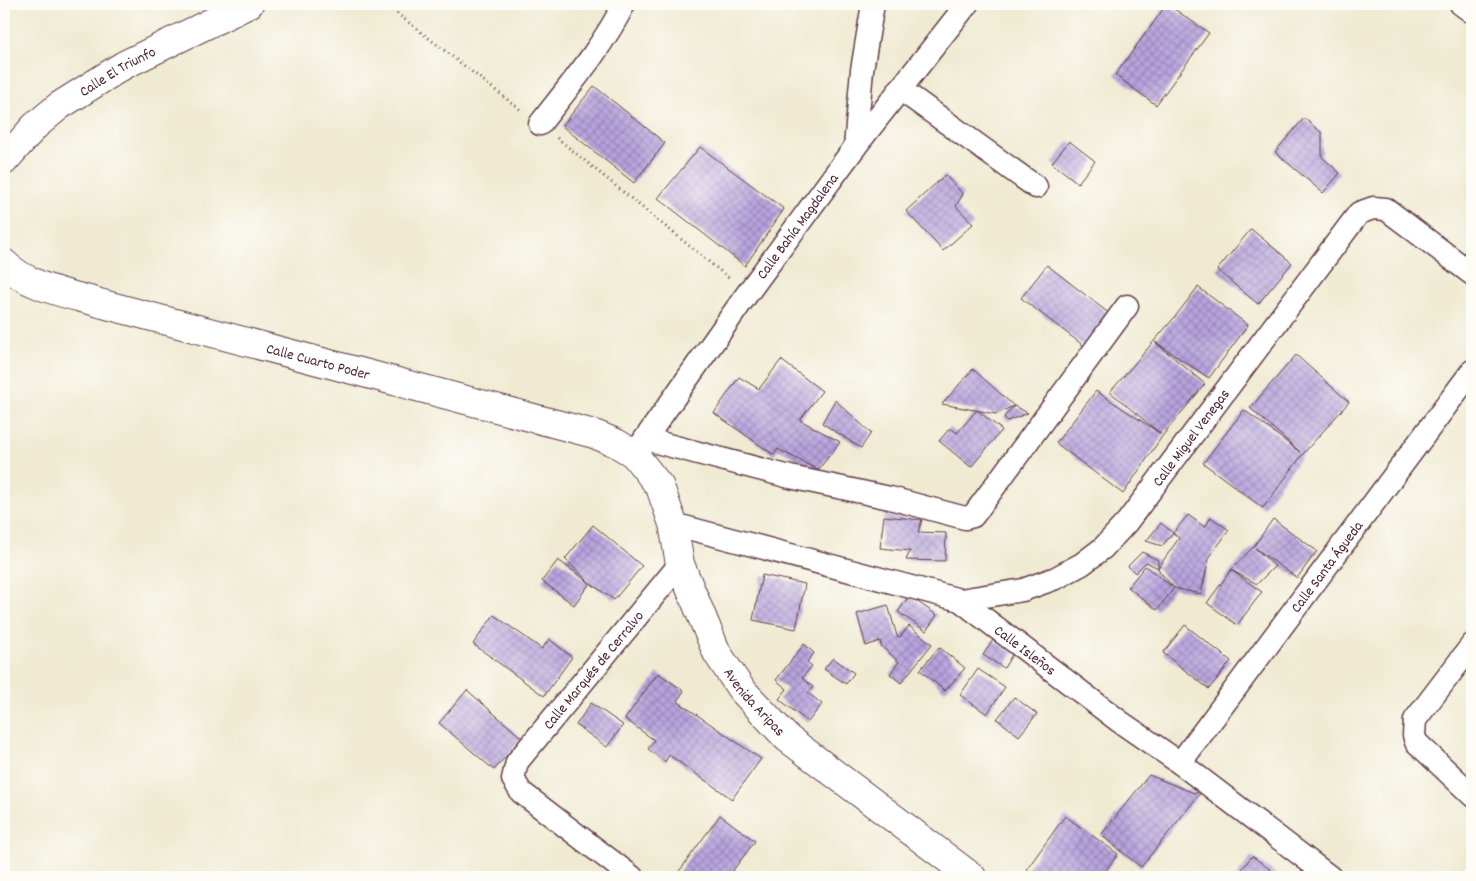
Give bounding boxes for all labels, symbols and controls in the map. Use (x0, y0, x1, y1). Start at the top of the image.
street label: Calle El Triunfo (76, 42, 160, 103)
street label: Calle Bahía Magdalena (752, 169, 846, 285)
street label: Calle Cuarto Poder (263, 339, 372, 387)
street label: Calle Miguel Venegas (1148, 385, 1236, 492)
street label: Calle Santa Águeda (1286, 516, 1370, 618)
street label: Calle Marqués de Cerralvo (539, 607, 650, 735)
street label: Calle Isleños (989, 621, 1060, 682)
street label: Avenida Aripas (717, 664, 789, 742)

